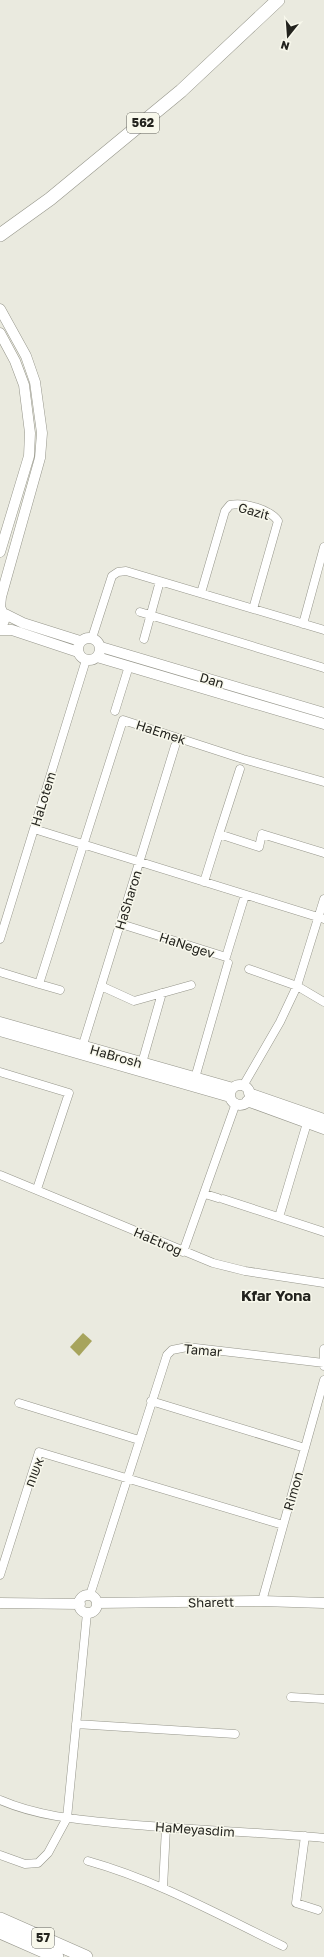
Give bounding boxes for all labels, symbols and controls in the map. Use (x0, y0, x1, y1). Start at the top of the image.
north arrow (268, 16, 308, 56)
text: N (279, 39, 291, 53)
road number: 562 (127, 113, 159, 133)
street label: Gazit (236, 499, 272, 523)
street label: Dan (198, 669, 226, 691)
street label: HaEmek (134, 716, 189, 748)
street label: HaLotem (27, 770, 59, 828)
street label: HaSharon (111, 868, 145, 932)
street label: HaNegev (157, 929, 217, 962)
street label: HaBrosh (88, 1041, 144, 1071)
street label: HaEtrog (131, 1224, 185, 1258)
district label: Kfar Yona (241, 1286, 311, 1304)
street label: Tamar (183, 1340, 223, 1360)
street label: אשוח (21, 1455, 47, 1489)
street label: Rimon (280, 1470, 306, 1512)
street label: Sharett (188, 1594, 234, 1610)
street label: HaMeyasdim (155, 1818, 235, 1840)
road number: 57 (32, 1928, 54, 1948)

